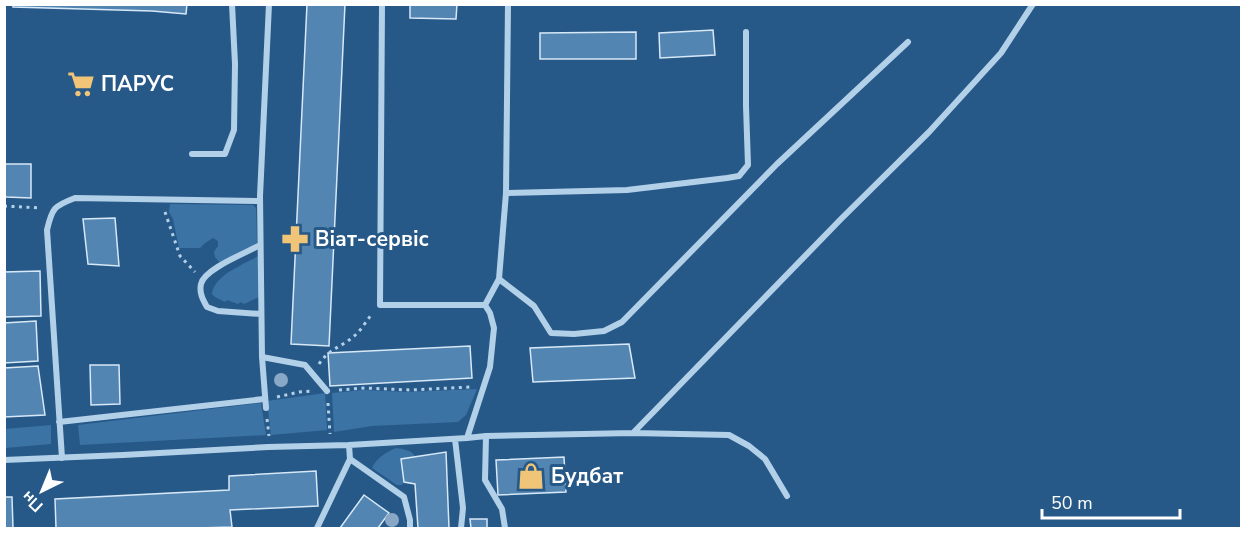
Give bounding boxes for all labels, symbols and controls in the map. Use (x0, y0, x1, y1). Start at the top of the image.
supermarket icon: ПАРУС (66, 69, 96, 99)
place label: ПАРУС (101, 70, 174, 98)
pharmacy icon: Віат-сервіс (280, 224, 310, 254)
place label: Віат-сервіс (315, 225, 429, 253)
north arrow (12, 461, 72, 521)
shop icon: Будбат (516, 461, 546, 491)
place label: Будбат (551, 462, 623, 490)
scale bar (1042, 482, 1180, 520)
text: Пн (17, 486, 48, 517)
text: 50 m (1051, 491, 1093, 515)

